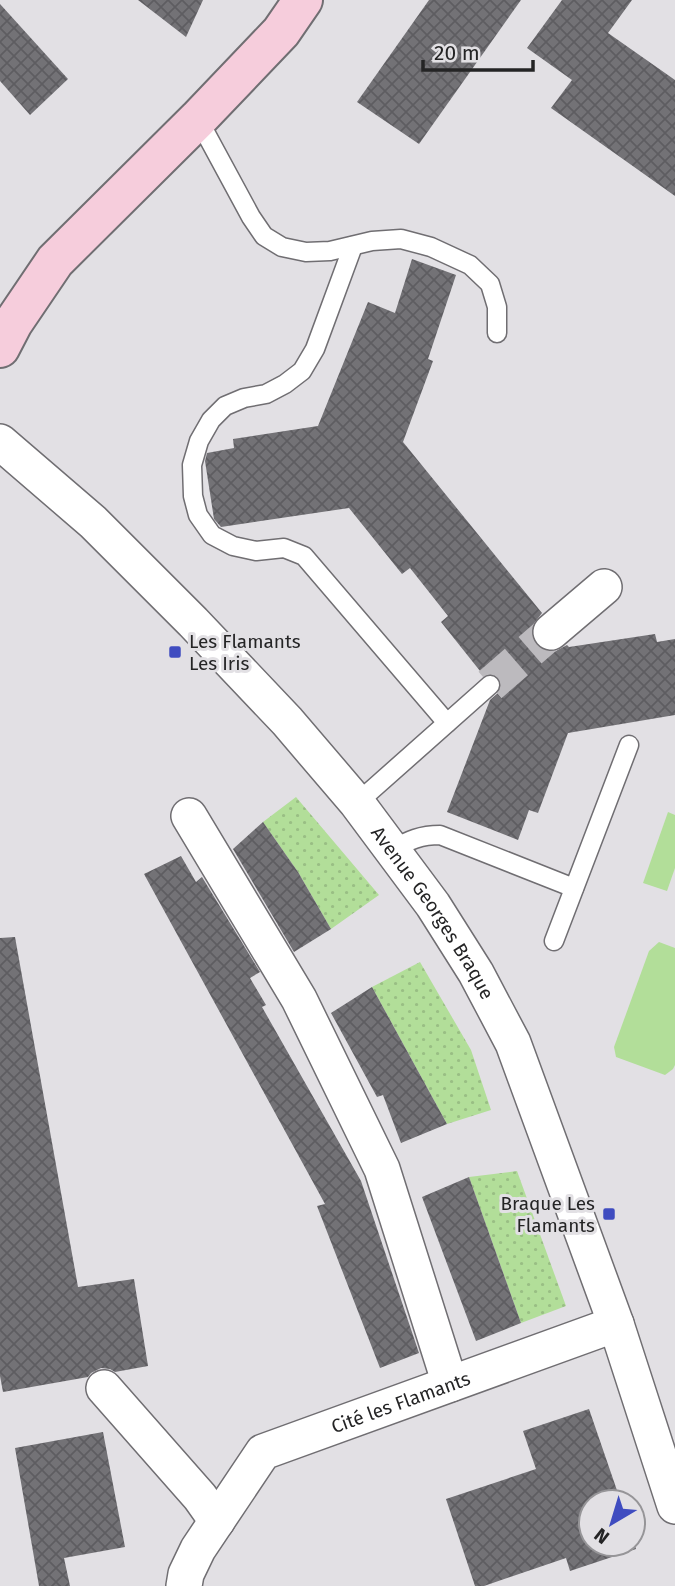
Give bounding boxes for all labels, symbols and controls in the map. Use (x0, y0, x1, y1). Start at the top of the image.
scale bar (423, 28, 533, 72)
text: 20 m (434, 40, 480, 66)
place label: Les Flamants Les Iris (189, 630, 301, 675)
marker: Les Flamants Les Iris (167, 644, 183, 660)
street label: Avenue Georges Braque (366, 822, 499, 1003)
place label: Braque Les Flamants (500, 1192, 595, 1237)
marker: Braque Les Flamants (601, 1206, 617, 1222)
street label: Cité les Flamants (328, 1367, 474, 1438)
north arrow (577, 1488, 647, 1558)
text: N (590, 1523, 614, 1549)

